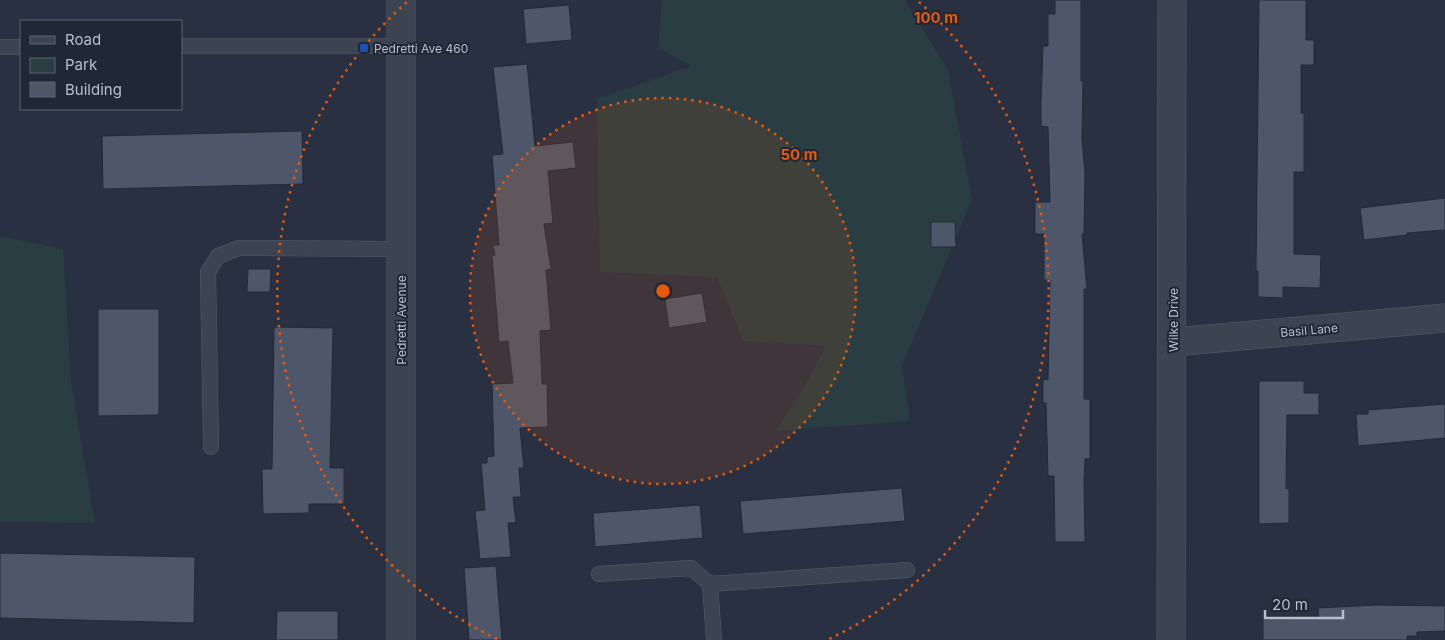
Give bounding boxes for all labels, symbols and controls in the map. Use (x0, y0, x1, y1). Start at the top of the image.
text: 100 m (914, 8, 958, 27)
legend (20, 20, 182, 110)
text: Road (65, 30, 101, 49)
place label: Pedretti Ave 460 (374, 41, 468, 56)
marker: Pedretti Ave 460 (358, 42, 370, 54)
text: Park (65, 55, 98, 74)
text: Building (65, 80, 122, 99)
text: 50 m (781, 145, 817, 164)
street label: Pedretti Avenue (394, 275, 409, 365)
centre of rings (654, 282, 672, 300)
street label: Wilke Drive (1166, 288, 1181, 352)
street label: Basil Lane (1280, 320, 1338, 340)
scale bar (1265, 588, 1342, 620)
text: 20 m (1272, 595, 1308, 614)

